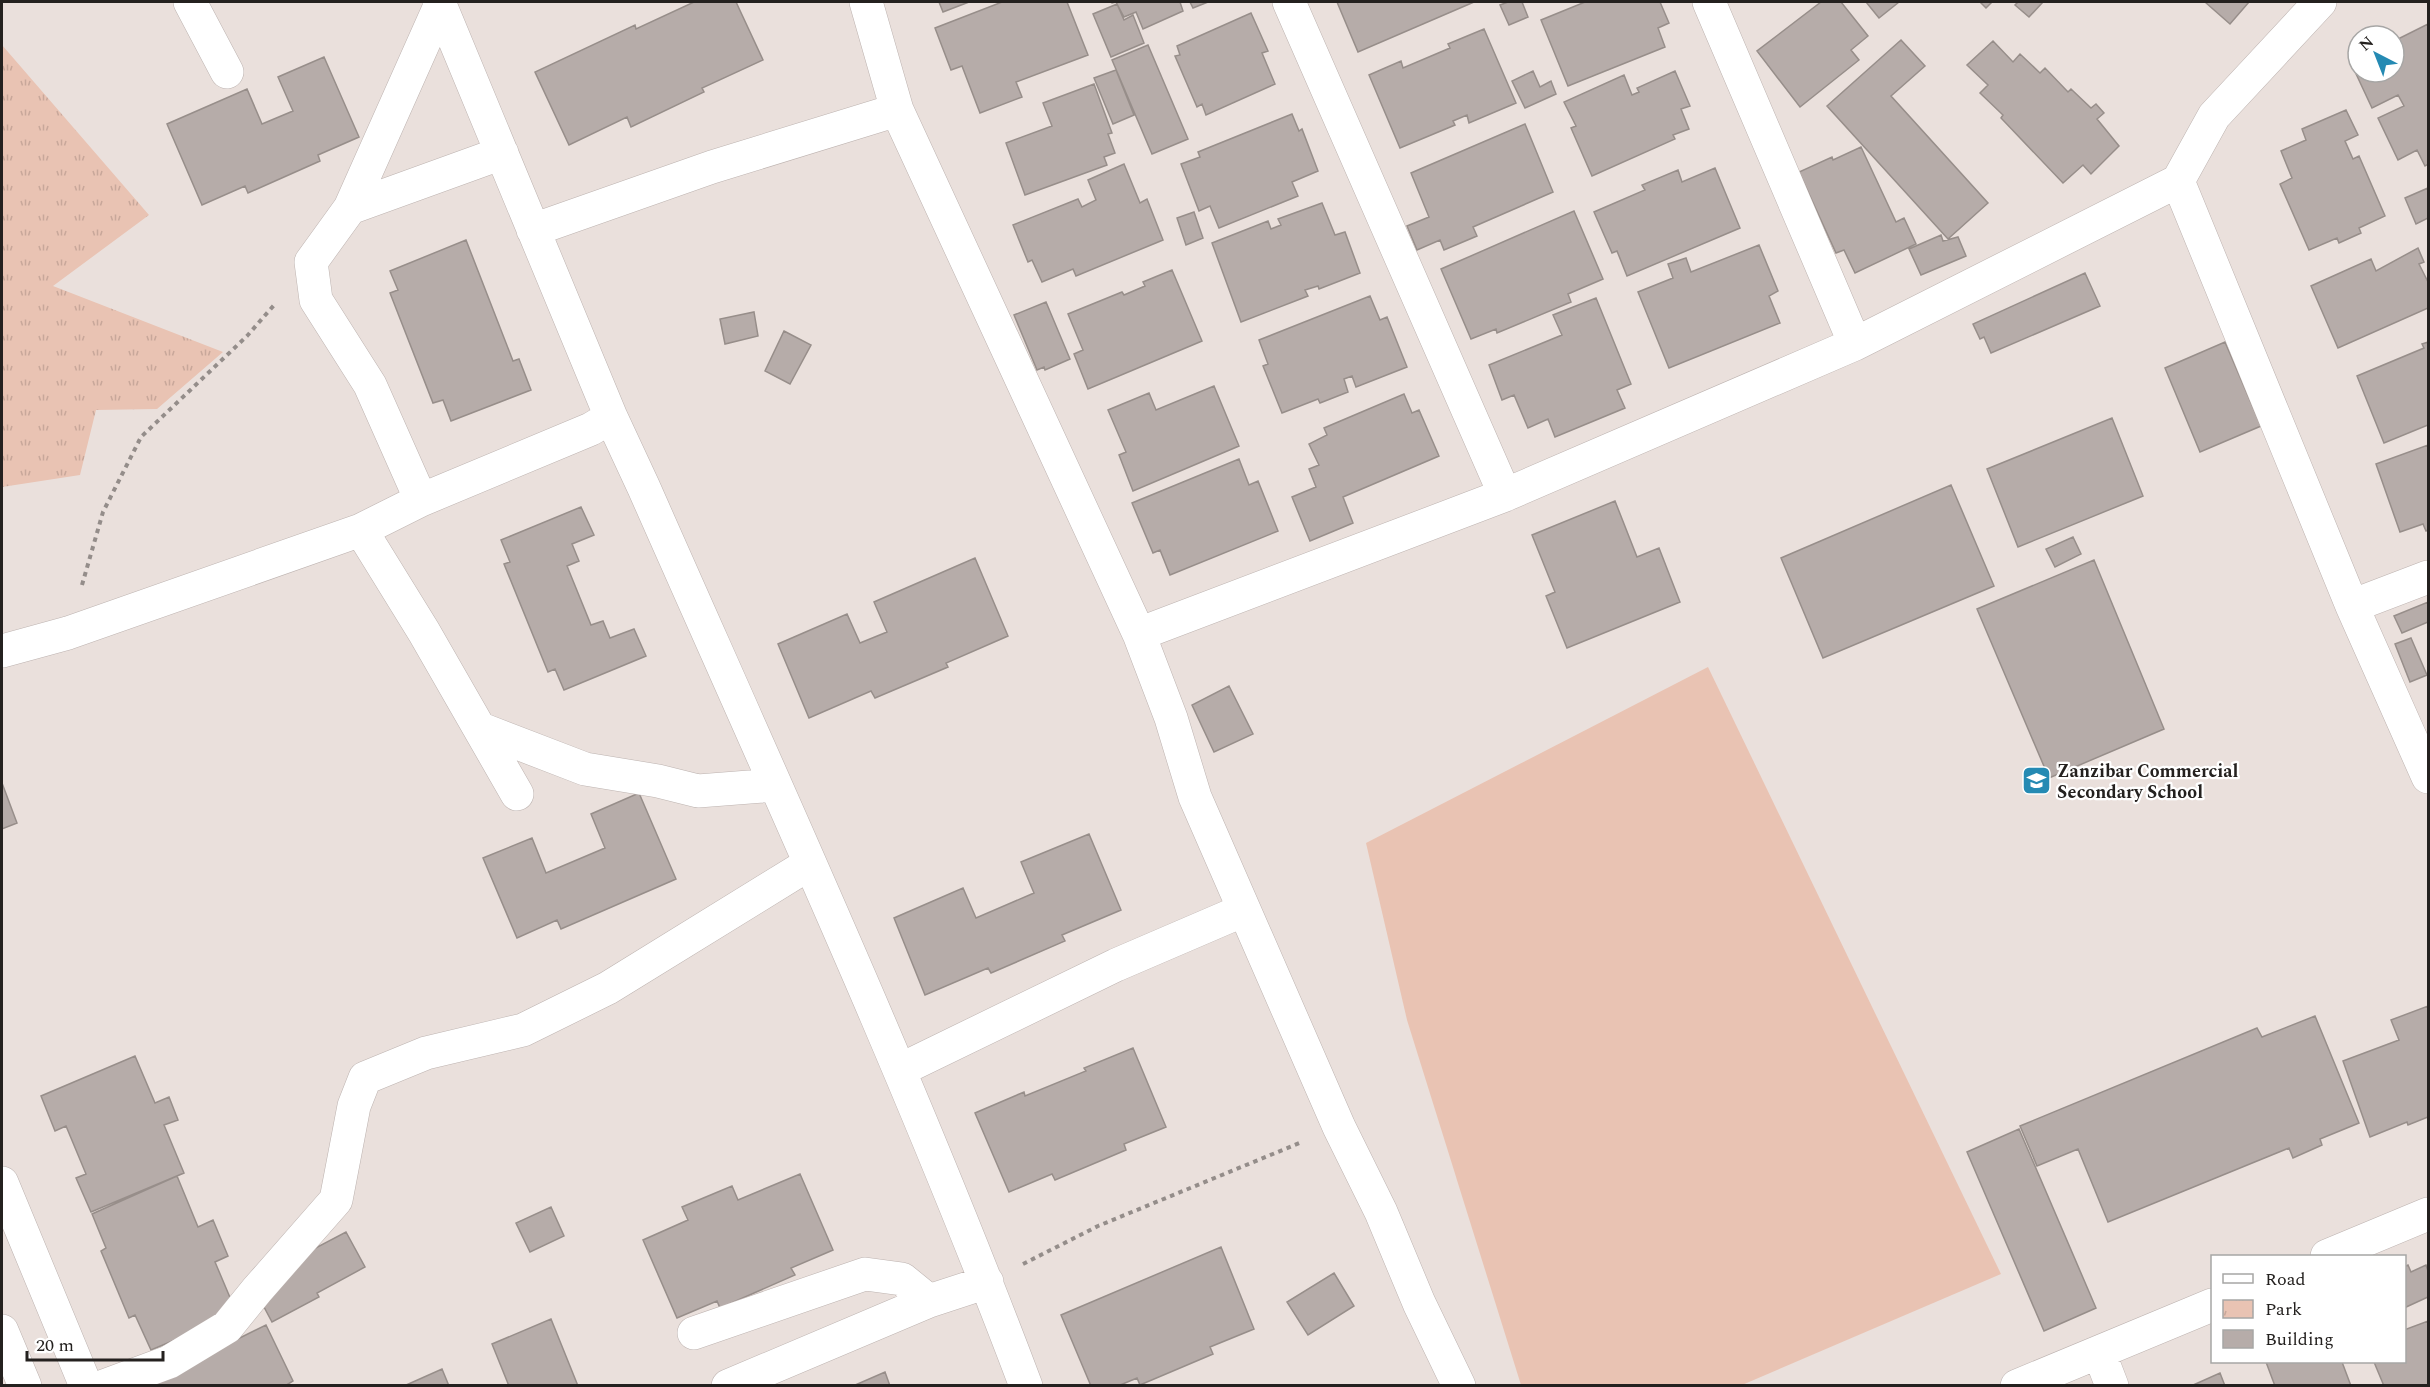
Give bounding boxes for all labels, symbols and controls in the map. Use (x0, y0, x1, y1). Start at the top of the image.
north arrow (2346, 24, 2406, 84)
text: N (2354, 30, 2380, 57)
place label: Zanzibar Commercial Secondary School (2057, 758, 2239, 806)
school or university icon: Zanzibar Commercial Secondary School (2020, 765, 2052, 797)
legend (2211, 1255, 2406, 1363)
text: Road (2265, 1266, 2306, 1293)
text: Park (2265, 1296, 2302, 1323)
scale bar (27, 1324, 164, 1362)
text: Building (2265, 1326, 2334, 1353)
text: 20 m (36, 1332, 74, 1359)

